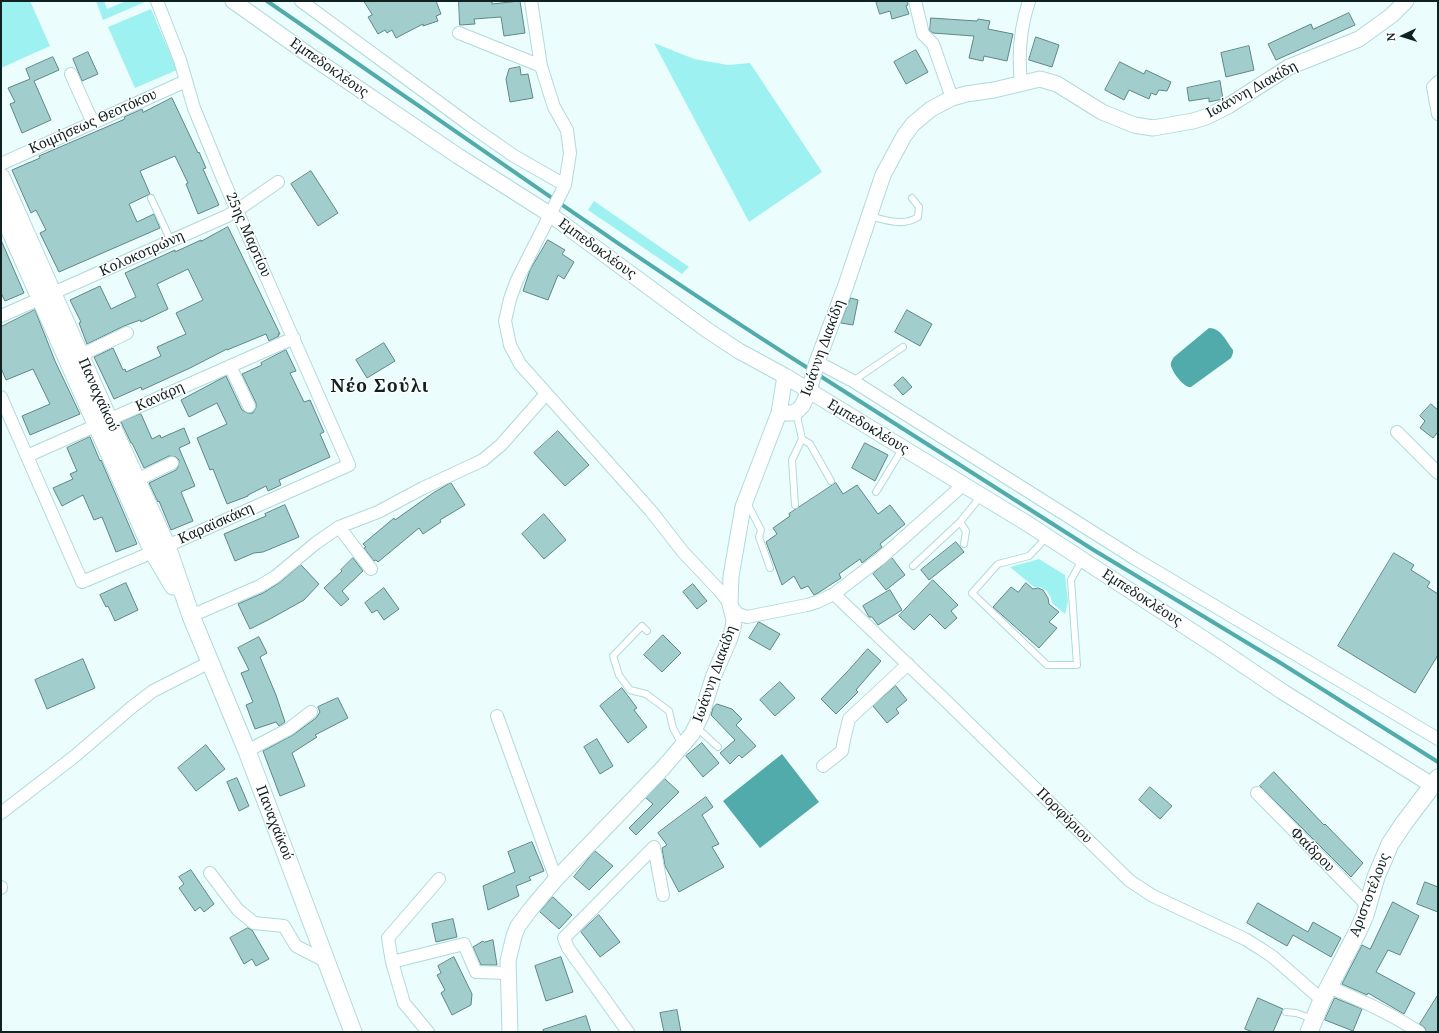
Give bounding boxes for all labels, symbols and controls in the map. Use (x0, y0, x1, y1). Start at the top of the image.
north arrow (1383, 16, 1423, 56)
text: N (1383, 32, 1398, 42)
street label: Εμπεδοκλέους (287, 35, 371, 101)
street label: Ιωάννη Διακίδη (1204, 58, 1300, 122)
street label: Κοιμήσεως Θεοτόκου (26, 86, 160, 158)
street label: 25ης Μαρτίου (222, 190, 274, 280)
street label: Εμπεδοκλέους (555, 215, 639, 283)
street label: Κολοκοτρώνη (97, 228, 187, 280)
street label: Ιωάννη Διακίδη (798, 297, 848, 399)
street label: Παναχαϊκού (74, 355, 122, 435)
district label: Νέο Σούλι (331, 376, 429, 398)
street label: Κανάρη (133, 379, 187, 415)
street label: Εμπεδοκλέους (824, 396, 912, 458)
street label: Καραϊσκάκη (176, 500, 256, 548)
street label: Εμπεδοκλέους (1099, 566, 1185, 630)
street label: Ιωάννη Διακίδη (690, 623, 740, 725)
street label: Παναχαϊκού (252, 783, 296, 863)
street label: Πορφύριου (1033, 785, 1095, 847)
street label: Φαίδρου (1286, 824, 1338, 876)
street label: Αριστοτέλους (1346, 851, 1394, 939)

